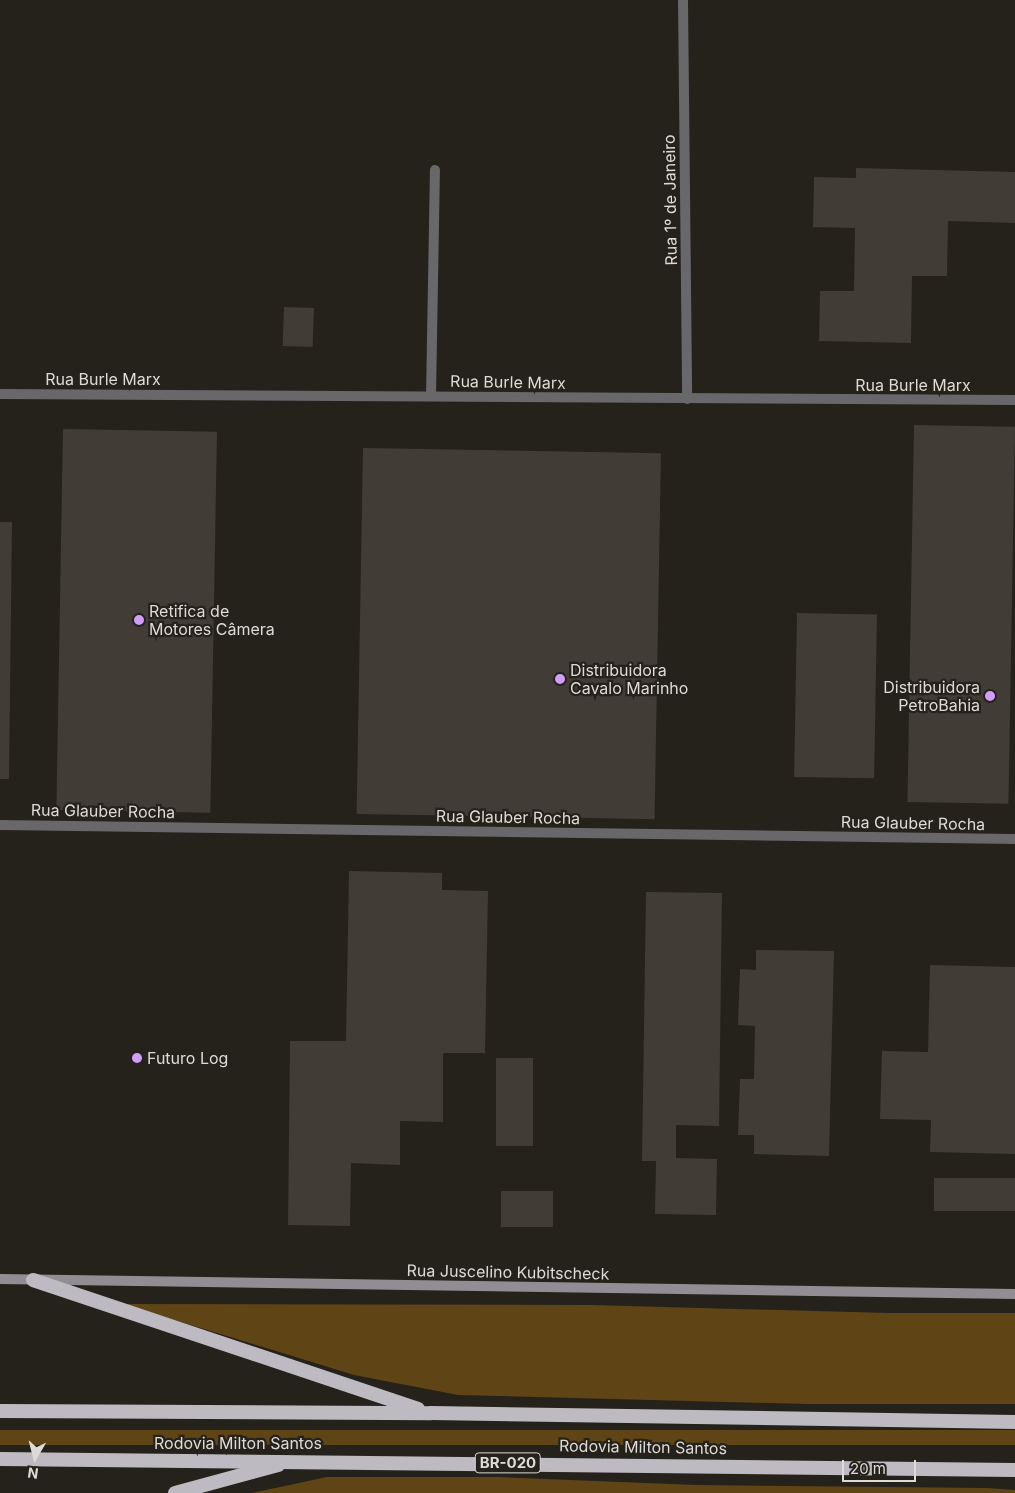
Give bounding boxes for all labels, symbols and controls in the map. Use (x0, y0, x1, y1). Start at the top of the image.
street label: Rua 1º de Janeiro (659, 134, 681, 266)
street label: Rua Burle Marx (45, 369, 161, 389)
street label: Rua Burle Marx (450, 371, 566, 393)
street label: Rua Burle Marx (855, 375, 971, 395)
place label: Retifica de Motores Câmera (149, 601, 275, 639)
marker: Retifica de Motores Câmera (133, 614, 145, 626)
place label: Distribuidora Cavalo Marinho (570, 660, 688, 698)
marker: Distribuidora Cavalo Marinho (554, 673, 566, 685)
place label: Distribuidora PetroBahia (883, 677, 980, 715)
marker: Distribuidora PetroBahia (984, 690, 996, 702)
street label: Rua Glauber Rocha (31, 800, 175, 822)
street label: Rua Glauber Rocha (436, 806, 580, 828)
street label: Rua Glauber Rocha (841, 812, 985, 834)
place label: Futuro Log (147, 1048, 228, 1068)
marker: Futuro Log (131, 1052, 143, 1064)
street label: Rua Juscelino Kubitscheck (406, 1261, 610, 1283)
north arrow (10, 1433, 60, 1483)
street label: Rodovia Milton Santos (154, 1433, 322, 1453)
street label: Rodovia Milton Santos (559, 1436, 727, 1458)
road number: BR-020 (474, 1450, 542, 1476)
scale bar (845, 1450, 919, 1482)
text: 20 m (850, 1459, 886, 1478)
text: N (26, 1464, 39, 1483)

